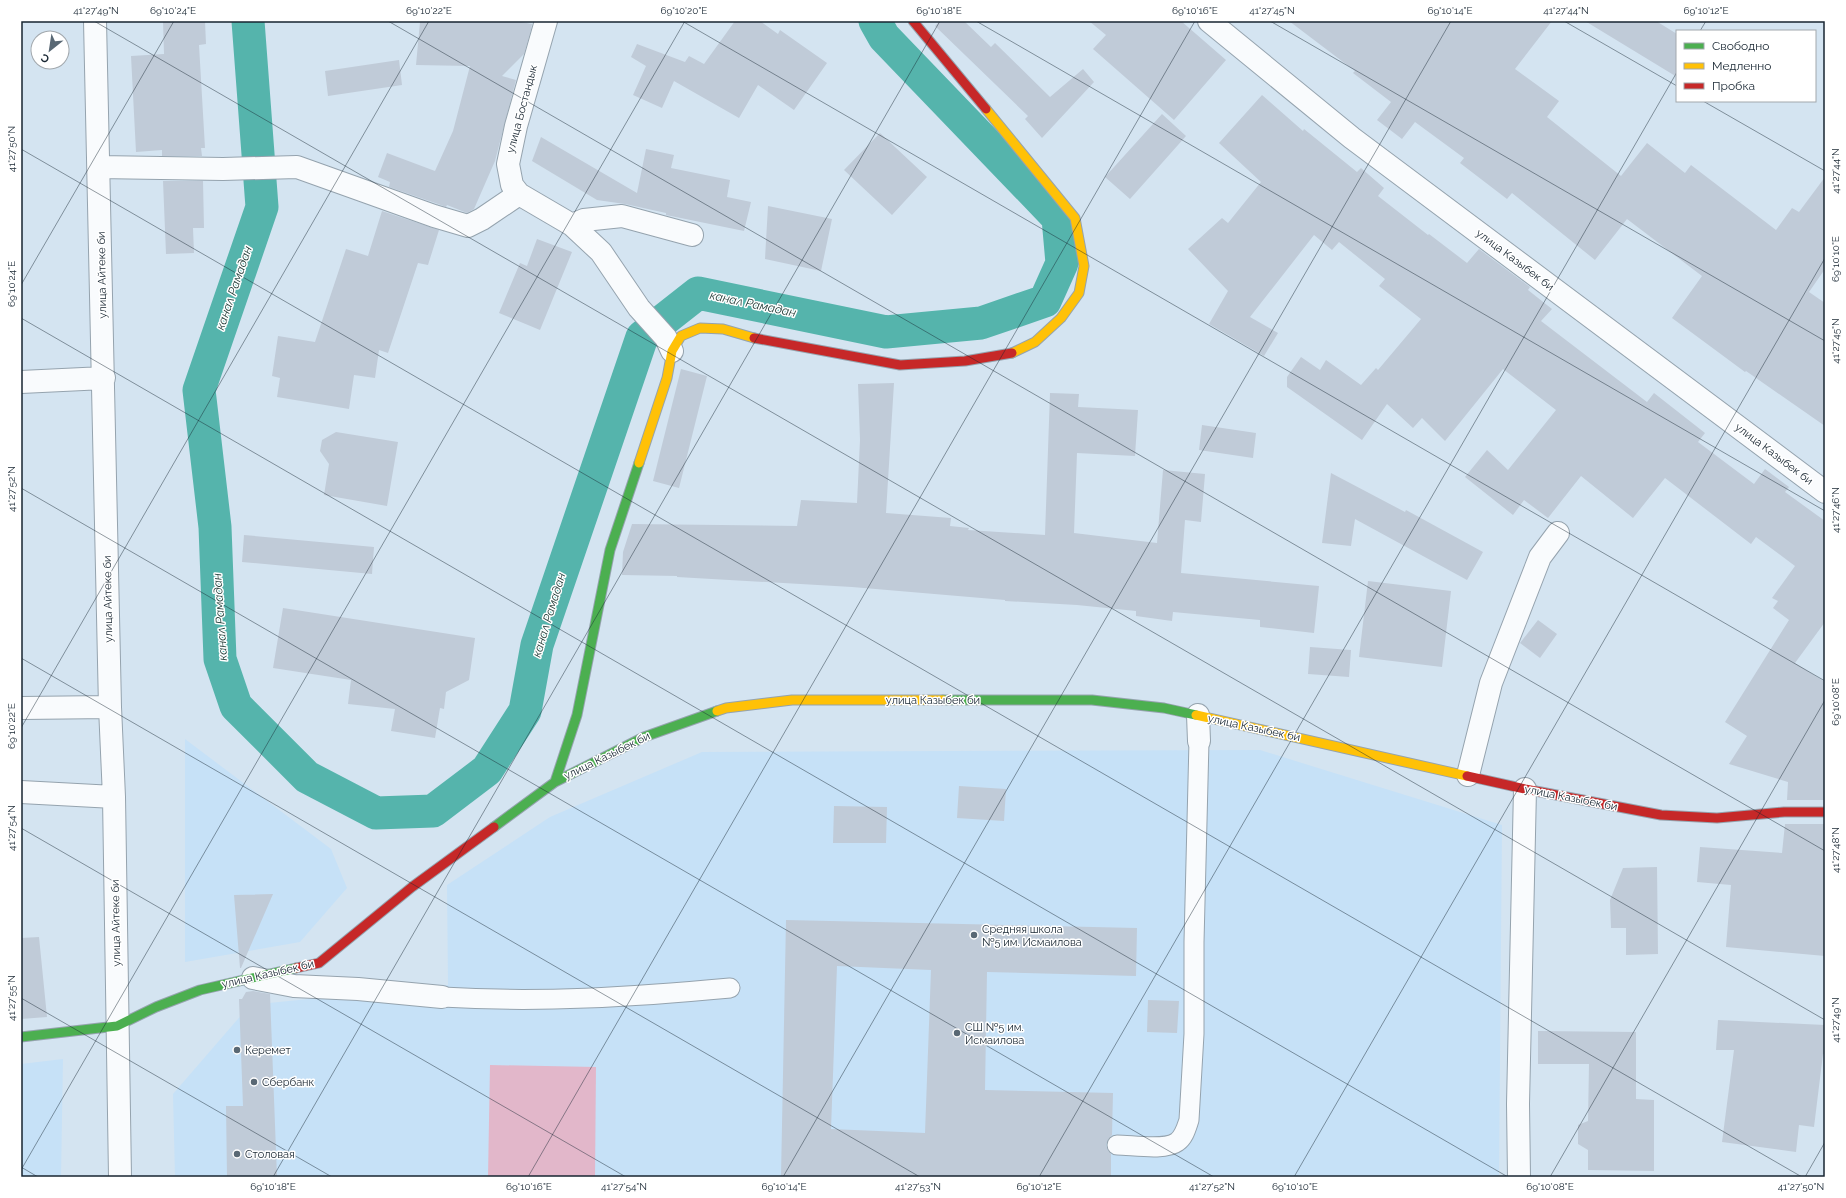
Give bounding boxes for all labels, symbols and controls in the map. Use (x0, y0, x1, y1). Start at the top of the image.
text: 41°27'49"N (73, 5, 119, 16)
text: 69°10'24"E (150, 5, 196, 16)
text: 69°10'22"E (406, 5, 452, 16)
text: 69°10'20"E (661, 5, 707, 16)
text: 69°10'18"E (916, 5, 962, 16)
text: 69°10'16"E (1172, 5, 1218, 16)
text: 41°27'45"N (1249, 5, 1295, 16)
text: 69°10'14"E (1427, 5, 1473, 16)
text: 41°27'44"N (1543, 5, 1589, 16)
text: 69°10'12"E (1684, 5, 1729, 16)
north arrow (30, 30, 70, 70)
legend (1676, 30, 1816, 102)
text: Свободно (1712, 39, 1769, 53)
text: С (38, 50, 52, 66)
text: Медленно (1712, 59, 1771, 73)
street label: улица Бостандык (504, 63, 540, 155)
text: Пробка (1712, 79, 1755, 93)
text: 41°27'50"N (6, 126, 17, 172)
text: 41°27'44"N (1830, 148, 1841, 194)
street label: улица Казыбек би (1473, 226, 1557, 294)
street label: улица Айтеке би (95, 231, 109, 319)
text: 69°10'10"E (1830, 236, 1841, 282)
water label: канал Рамадан (213, 244, 255, 332)
text: 69°10'24"E (6, 261, 17, 307)
water label: канал Рамадан (709, 288, 797, 320)
text: 41°27'45"N (1830, 318, 1841, 364)
street label: улица Казыбек би (1732, 420, 1816, 488)
text: 41°27'52"N (6, 466, 17, 512)
text: 41°27'46"N (1830, 487, 1841, 533)
street label: улица Айтеке би (101, 555, 115, 643)
water label: канал Рамадан (530, 571, 569, 659)
water label: канал Рамадан (210, 573, 230, 661)
text: 69°10'08"E (1830, 678, 1841, 726)
street label: улица Казыбек би (886, 694, 980, 707)
text: 69°10'22"E (6, 703, 17, 749)
street label: улица Казыбек би (1207, 712, 1301, 744)
street label: улица Казыбек би (562, 729, 652, 783)
street label: улица Казыбек би (1523, 783, 1619, 813)
text: 41°27'54"N (6, 805, 17, 851)
text: 41°27'48"N (1830, 827, 1841, 873)
street label: улица Айтеке би (109, 879, 123, 967)
place label: Средняя школа №5 им. Исмаилова (982, 923, 1082, 949)
marker: Средняя школа №5 им. Исмаилова (969, 930, 979, 940)
street label: улица Казыбек би (221, 957, 315, 991)
text: 41°27'55"N (6, 975, 17, 1021)
text: 41°27'49"N (1830, 997, 1841, 1043)
place label: СШ №5 им. Исмаилова (965, 1021, 1024, 1047)
marker: СШ №5 им. Исмаилова (952, 1028, 962, 1038)
place label: Керемет (245, 1044, 292, 1057)
marker: Керемет (232, 1045, 242, 1055)
place label: Сбербанк (262, 1076, 315, 1089)
marker: Сбербанк (249, 1077, 259, 1087)
place label: Столовая (245, 1148, 295, 1161)
marker: Столовая (232, 1149, 242, 1159)
text: 69°10'18"E (250, 1181, 296, 1192)
text: 69°10'16"E (506, 1181, 552, 1192)
text: 41°27'54"N (601, 1181, 647, 1192)
text: 69°10'14"E (761, 1181, 807, 1192)
text: 41°27'53"N (895, 1181, 941, 1192)
text: 69°10'12"E (1017, 1181, 1062, 1192)
text: 41°27'52"N (1189, 1181, 1235, 1192)
text: 69°10'10"E (1272, 1181, 1318, 1192)
text: 69°10'08"E (1526, 1181, 1574, 1192)
text: 41°27'50"N (1778, 1181, 1824, 1192)

